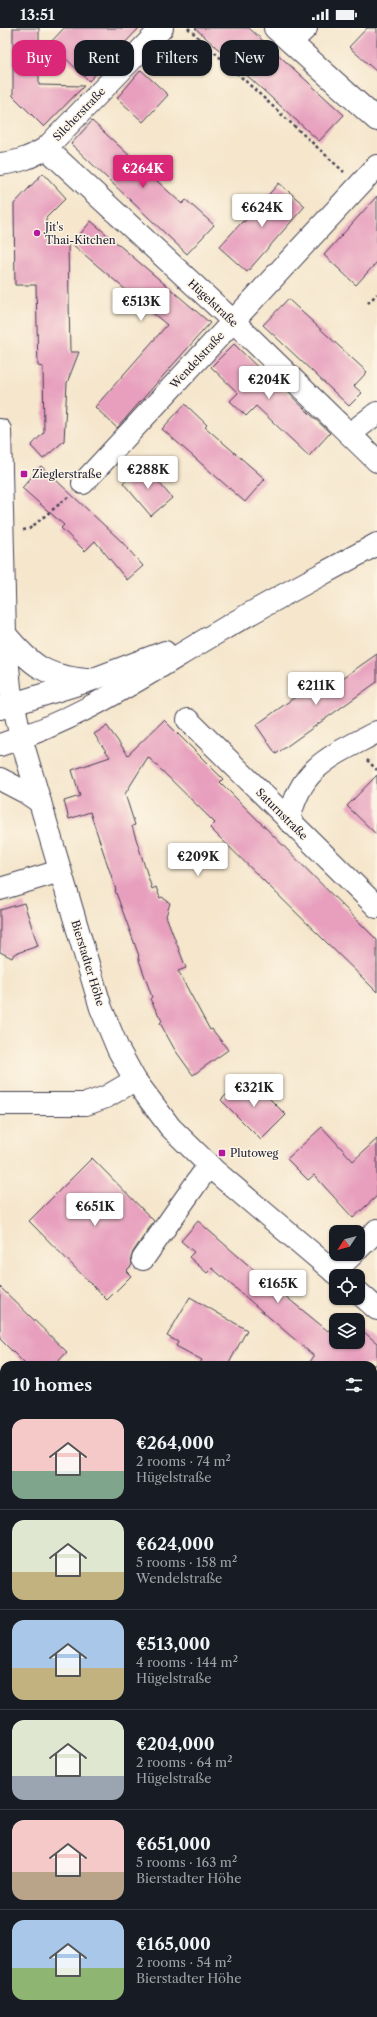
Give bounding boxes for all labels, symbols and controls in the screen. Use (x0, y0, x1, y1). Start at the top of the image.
text: 13:51 (20, 5, 55, 24)
chip: Buy (12, 40, 66, 76)
chip: Rent (74, 40, 134, 76)
chip: Filters (142, 40, 212, 76)
chip: New (220, 40, 279, 76)
street label: Silcherstraße (50, 84, 108, 144)
pin: €264K (115, 155, 171, 189)
text: €264K (122, 160, 164, 176)
pin: €624K (234, 194, 290, 228)
text: €624K (241, 199, 283, 215)
place label: Jit's Thai-Kitchen (43, 220, 116, 247)
marker: Jit's Thai-Kitchen (32, 228, 42, 238)
street label: Hügelstraße (185, 276, 241, 330)
pin: €513K (113, 288, 169, 322)
text: €513K (121, 293, 161, 309)
street label: Wendelstraße (166, 328, 227, 392)
pin: €204K (241, 366, 297, 400)
text: €204K (248, 371, 290, 387)
pin: €288K (120, 456, 176, 490)
text: €288K (127, 461, 169, 477)
place label: Zieglerstraße (32, 467, 102, 481)
marker: Zieglerstraße (19, 469, 29, 479)
pin: €211K (288, 672, 344, 706)
text: €211K (297, 677, 335, 693)
street label: Saturnstraße (253, 785, 311, 843)
pin: €209K (170, 843, 226, 877)
text: €209K (177, 848, 219, 864)
street label: Bierstadter Höhe (68, 918, 108, 1008)
pin: €321K (226, 1074, 282, 1108)
text: €321K (234, 1079, 274, 1095)
place label: Plutoweg (230, 1146, 279, 1160)
marker: Plutoweg (217, 1148, 227, 1158)
pin: €651K (67, 1193, 123, 1227)
text: €651K (75, 1198, 115, 1214)
north arrow (329, 1225, 365, 1261)
map controls (329, 1225, 365, 1349)
button: locate (329, 1269, 365, 1305)
pin: €165K (250, 1270, 306, 1304)
text: €165K (258, 1275, 298, 1291)
button: layers (329, 1313, 365, 1349)
icon: filters (343, 1374, 365, 1396)
text: 10 homes (12, 1375, 92, 1395)
text: €264,000 (136, 1433, 214, 1453)
icon: home (44, 1435, 92, 1483)
text: 2 rooms · 74 m² (136, 1453, 231, 1469)
text: Hügelstraße (136, 1469, 211, 1485)
text: €624,000 (136, 1534, 214, 1554)
icon: home (44, 1536, 92, 1584)
text: 5 rooms · 158 m² (136, 1554, 237, 1570)
text: Wendelstraße (136, 1570, 222, 1586)
text: €513,000 (136, 1634, 210, 1654)
icon: home (44, 1636, 92, 1684)
text: 4 rooms · 144 m² (136, 1654, 238, 1670)
text: Hügelstraße (136, 1670, 211, 1686)
text: €204,000 (136, 1734, 215, 1754)
icon: home (44, 1736, 92, 1784)
text: 2 rooms · 64 m² (136, 1754, 233, 1770)
text: Hügelstraße (136, 1770, 211, 1786)
text: €651,000 (136, 1834, 211, 1854)
icon: home (44, 1836, 92, 1884)
text: 5 rooms · 163 m² (136, 1854, 237, 1870)
text: Bierstadter Höhe (136, 1870, 241, 1886)
text: €165,000 (136, 1934, 211, 1954)
icon: home (44, 1936, 92, 1984)
text: 2 rooms · 54 m² (136, 1954, 232, 1970)
text: Bierstadter Höhe (136, 1970, 241, 1986)

